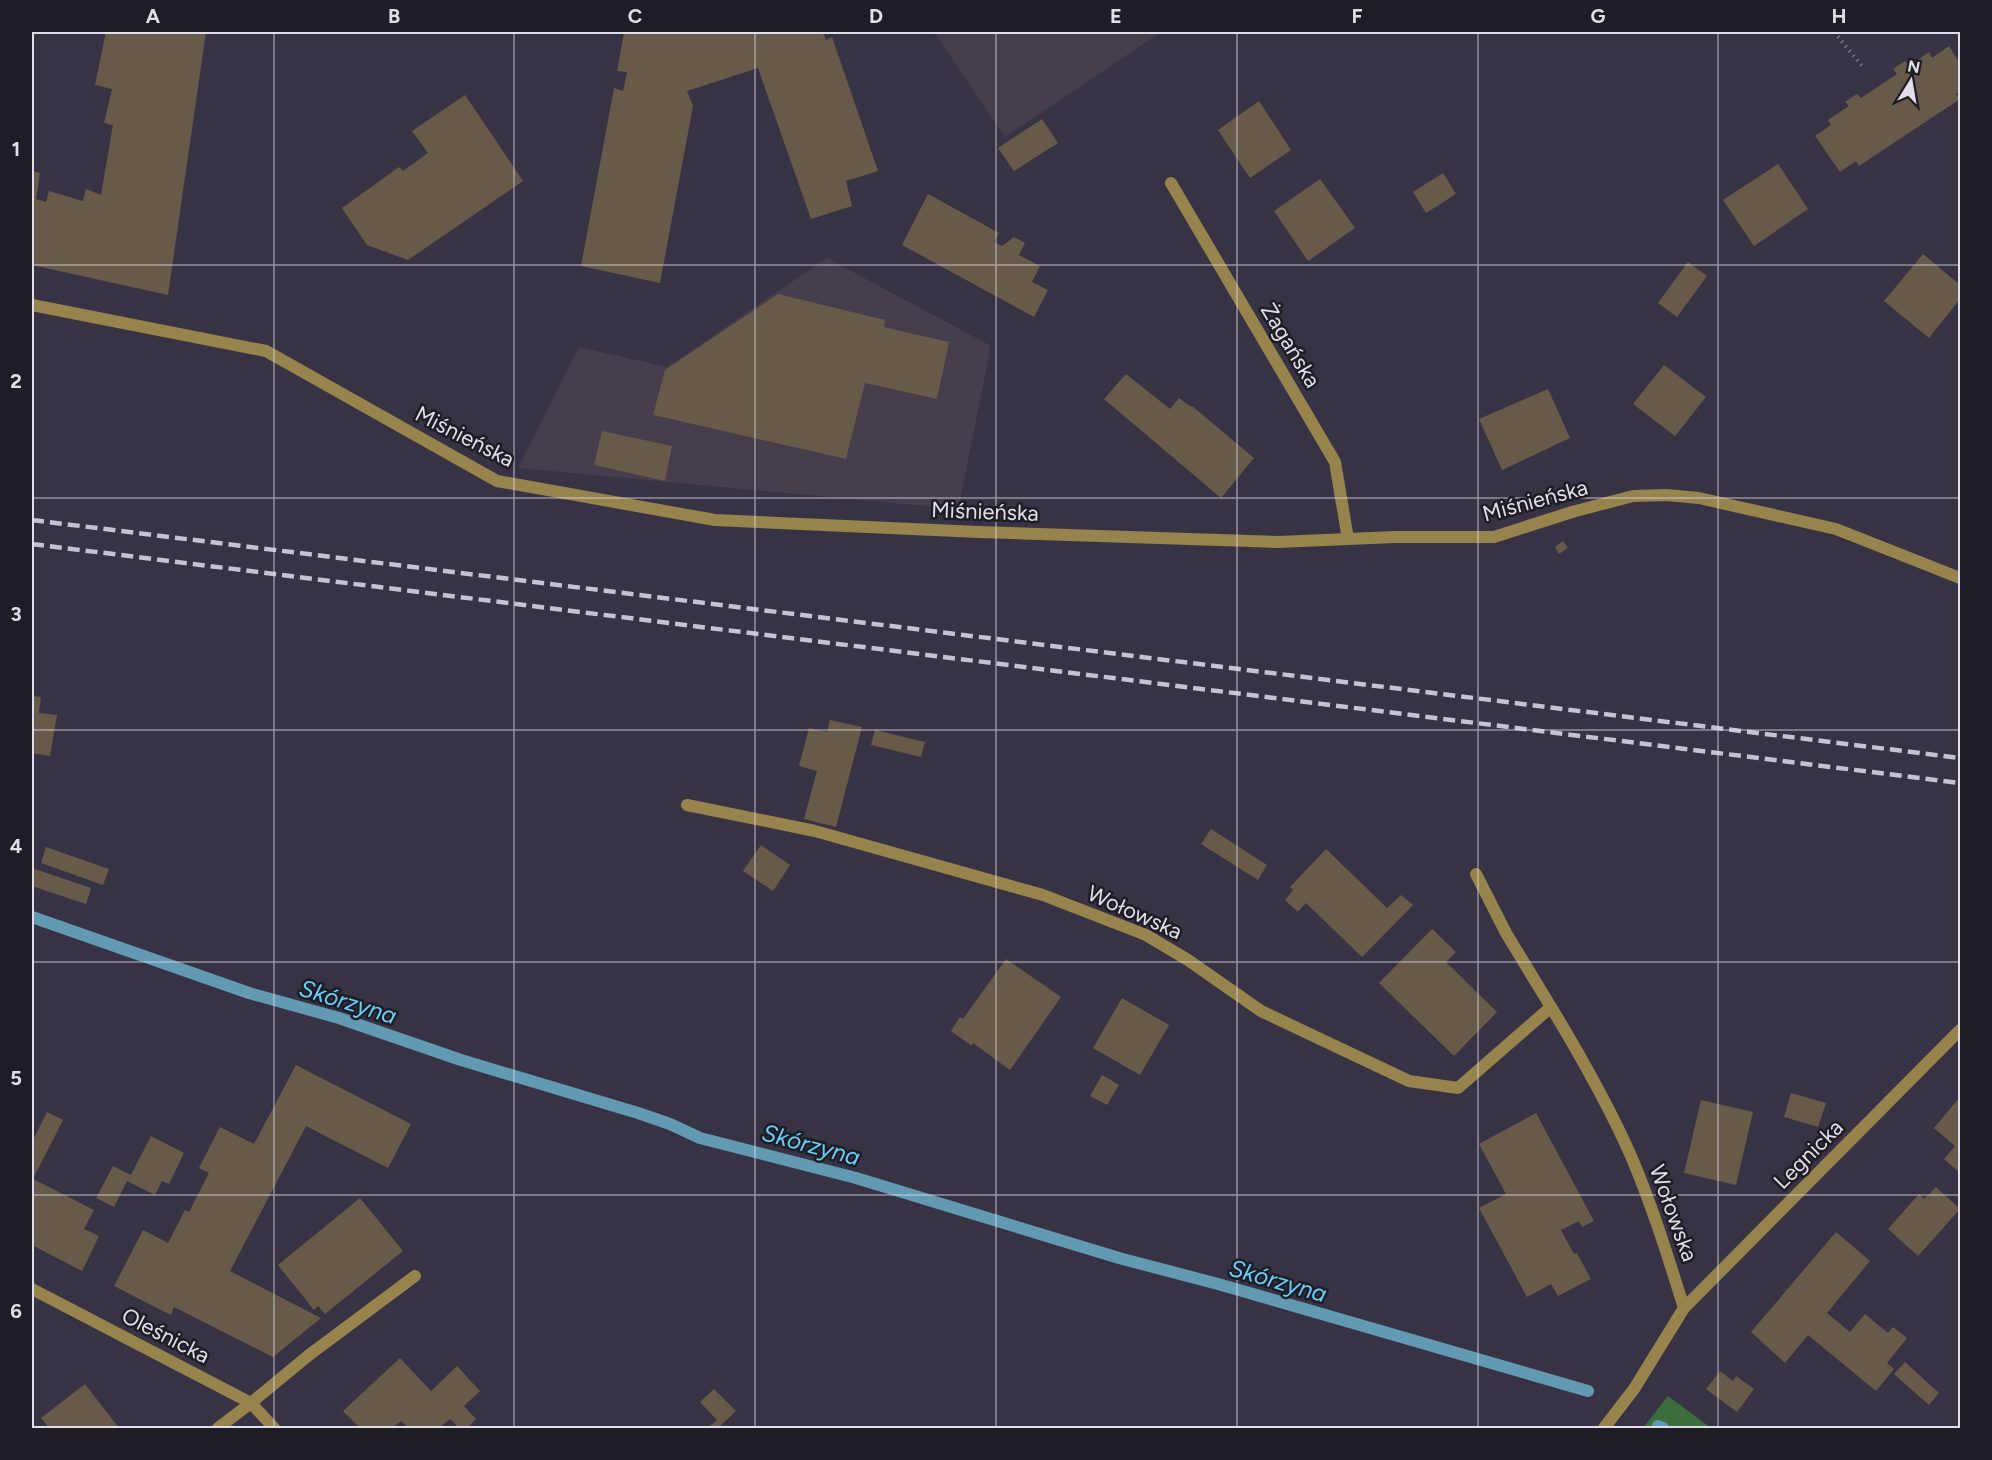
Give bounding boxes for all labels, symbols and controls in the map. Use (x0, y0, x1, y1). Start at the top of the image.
text: A (146, 4, 161, 28)
text: B (388, 4, 400, 28)
text: C (628, 4, 642, 28)
text: D (869, 4, 883, 28)
text: E (1110, 4, 1122, 28)
text: F (1351, 4, 1363, 28)
text: G (1591, 4, 1606, 28)
text: H (1832, 4, 1847, 28)
north arrow (1881, 51, 1941, 111)
text: N (1906, 56, 1922, 77)
text: 1 (12, 137, 20, 161)
street label: Żagańska (1255, 298, 1326, 392)
text: 2 (10, 369, 22, 393)
street label: Miśnieńska (411, 400, 519, 473)
street label: Miśnieńska (1480, 474, 1591, 527)
street label: Miśnieńska (931, 496, 1039, 527)
text: 3 (10, 602, 22, 626)
text: 4 (10, 834, 23, 858)
street label: Wołowska (1083, 880, 1186, 945)
water label: Skórzyna (296, 973, 400, 1030)
text: 5 (10, 1066, 22, 1090)
street label: Legnicka (1768, 1114, 1849, 1195)
water label: Skórzyna (759, 1118, 863, 1171)
street label: Wołowska (1644, 1161, 1703, 1265)
water label: Skórzyna (1226, 1253, 1330, 1308)
text: 6 (10, 1299, 22, 1323)
street label: Oleśnicka (117, 1302, 214, 1369)

